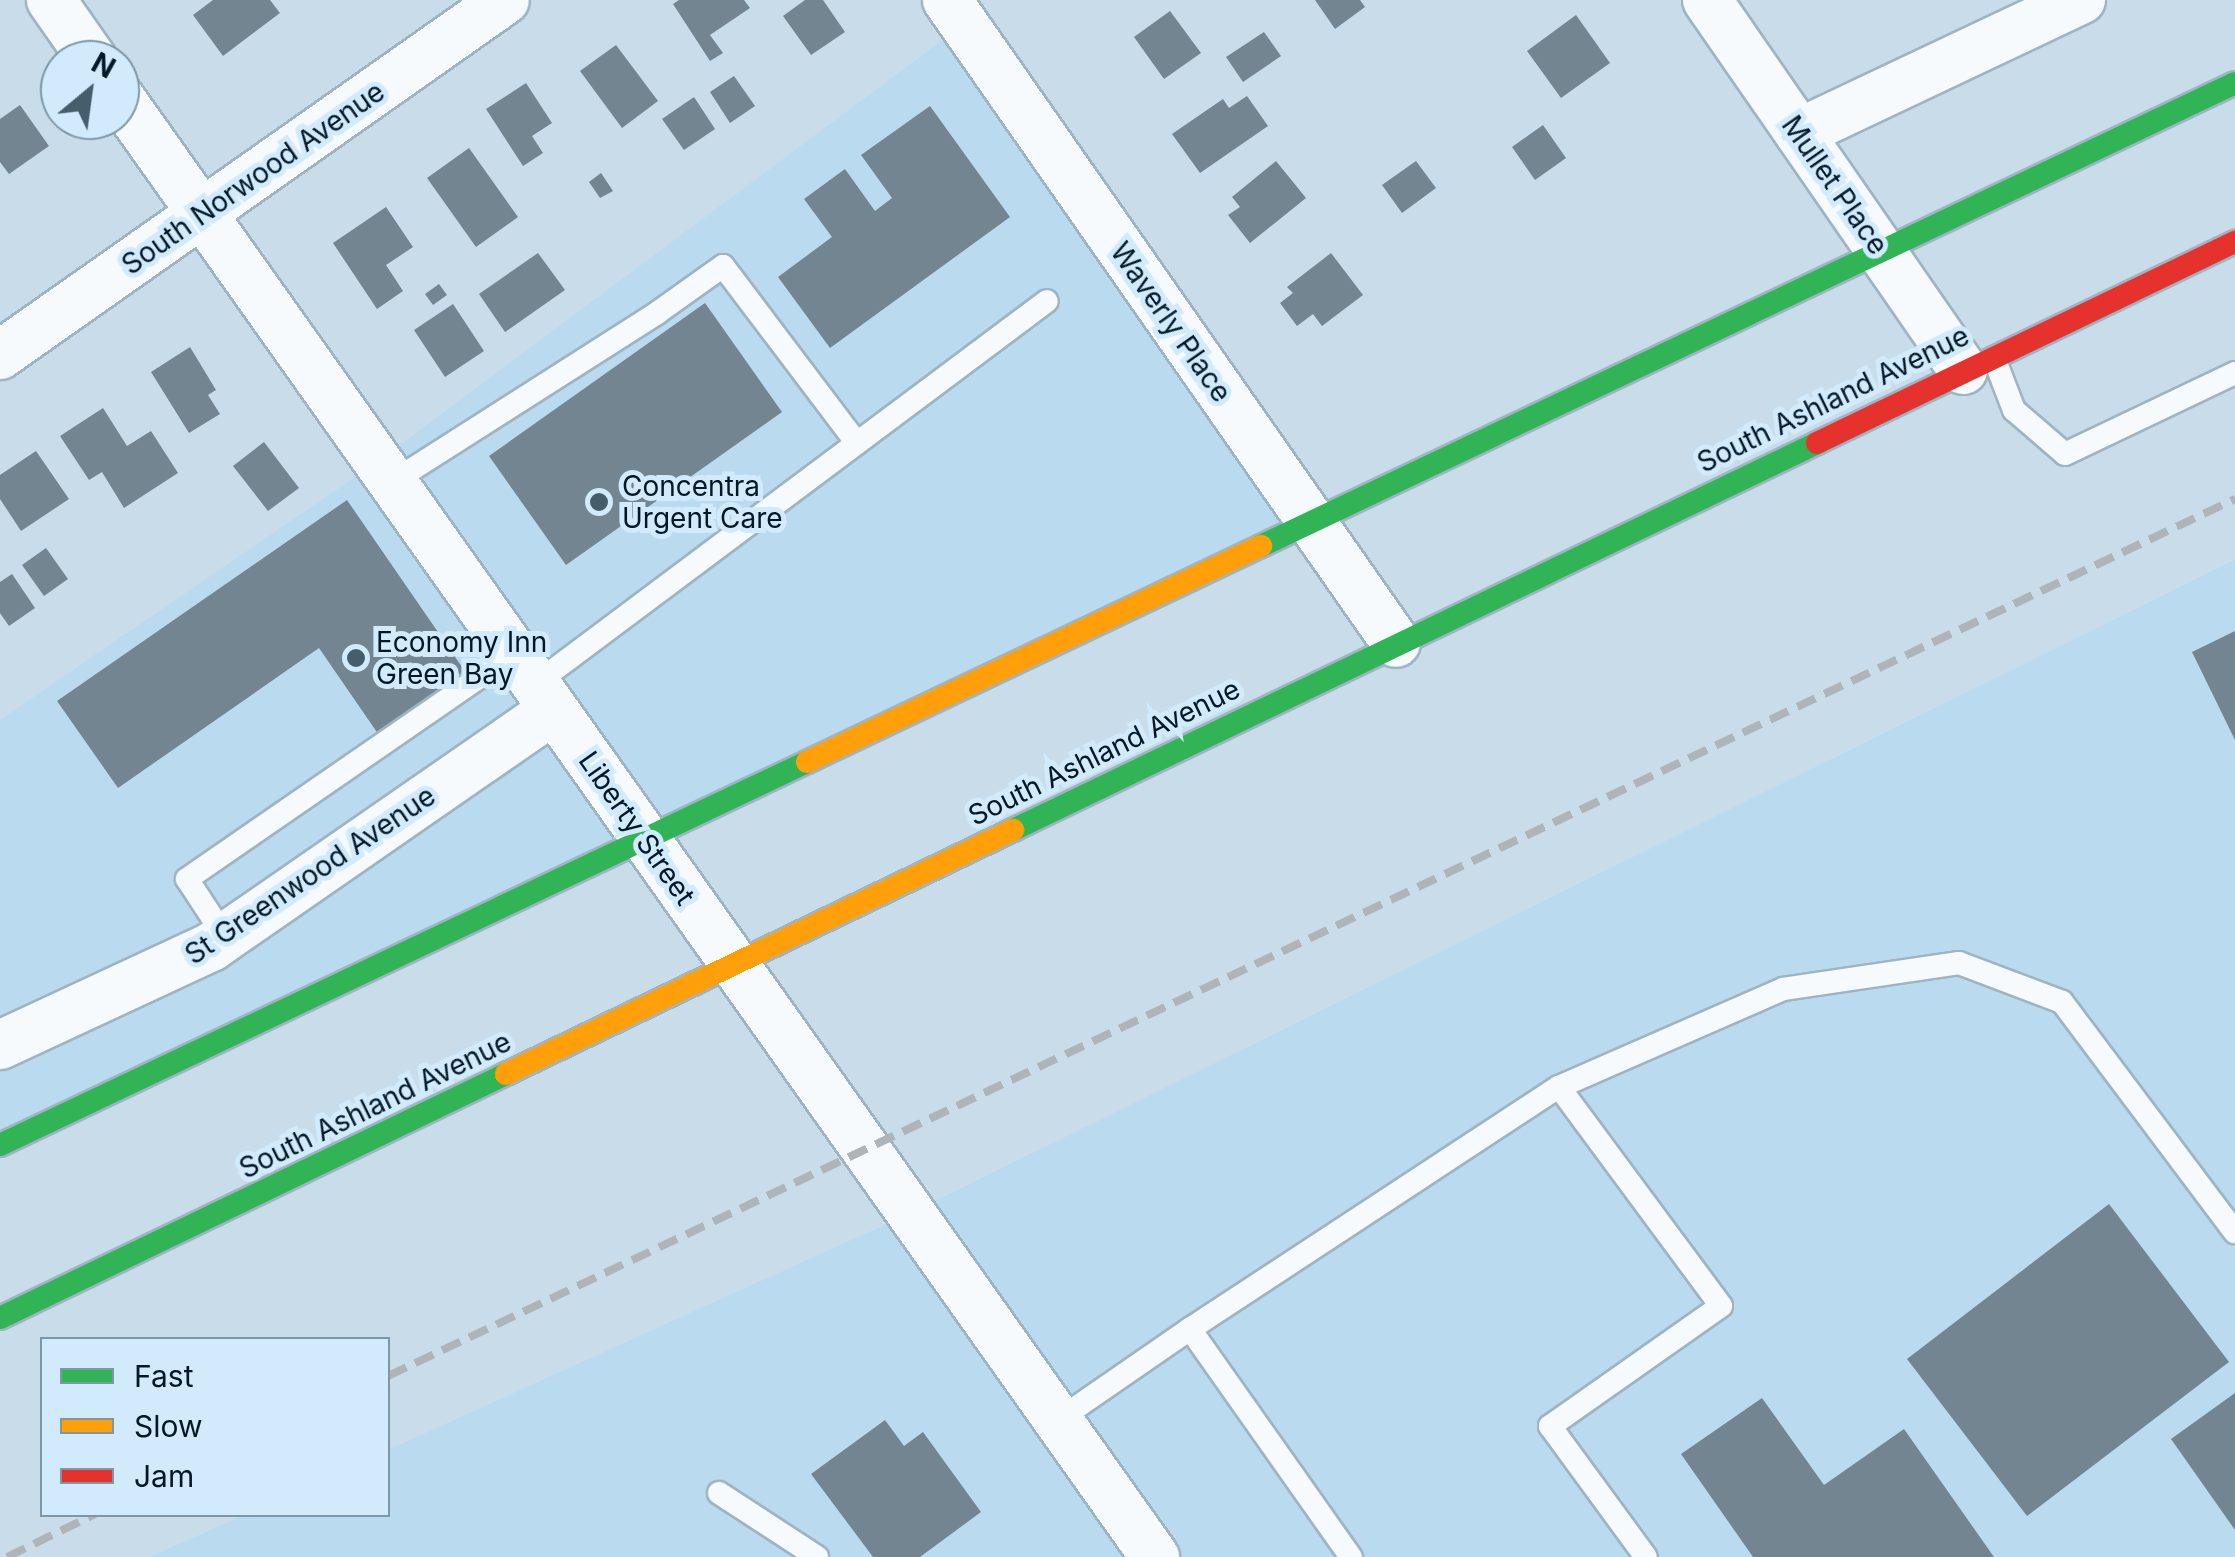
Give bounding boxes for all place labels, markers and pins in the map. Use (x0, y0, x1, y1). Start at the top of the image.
place label: Concentra Urgent Care (622, 469, 783, 535)
marker: Concentra Urgent Care (586, 489, 612, 515)
place label: Economy Inn Green Bay (376, 625, 547, 691)
marker: Economy Inn Green Bay (345, 647, 367, 669)

